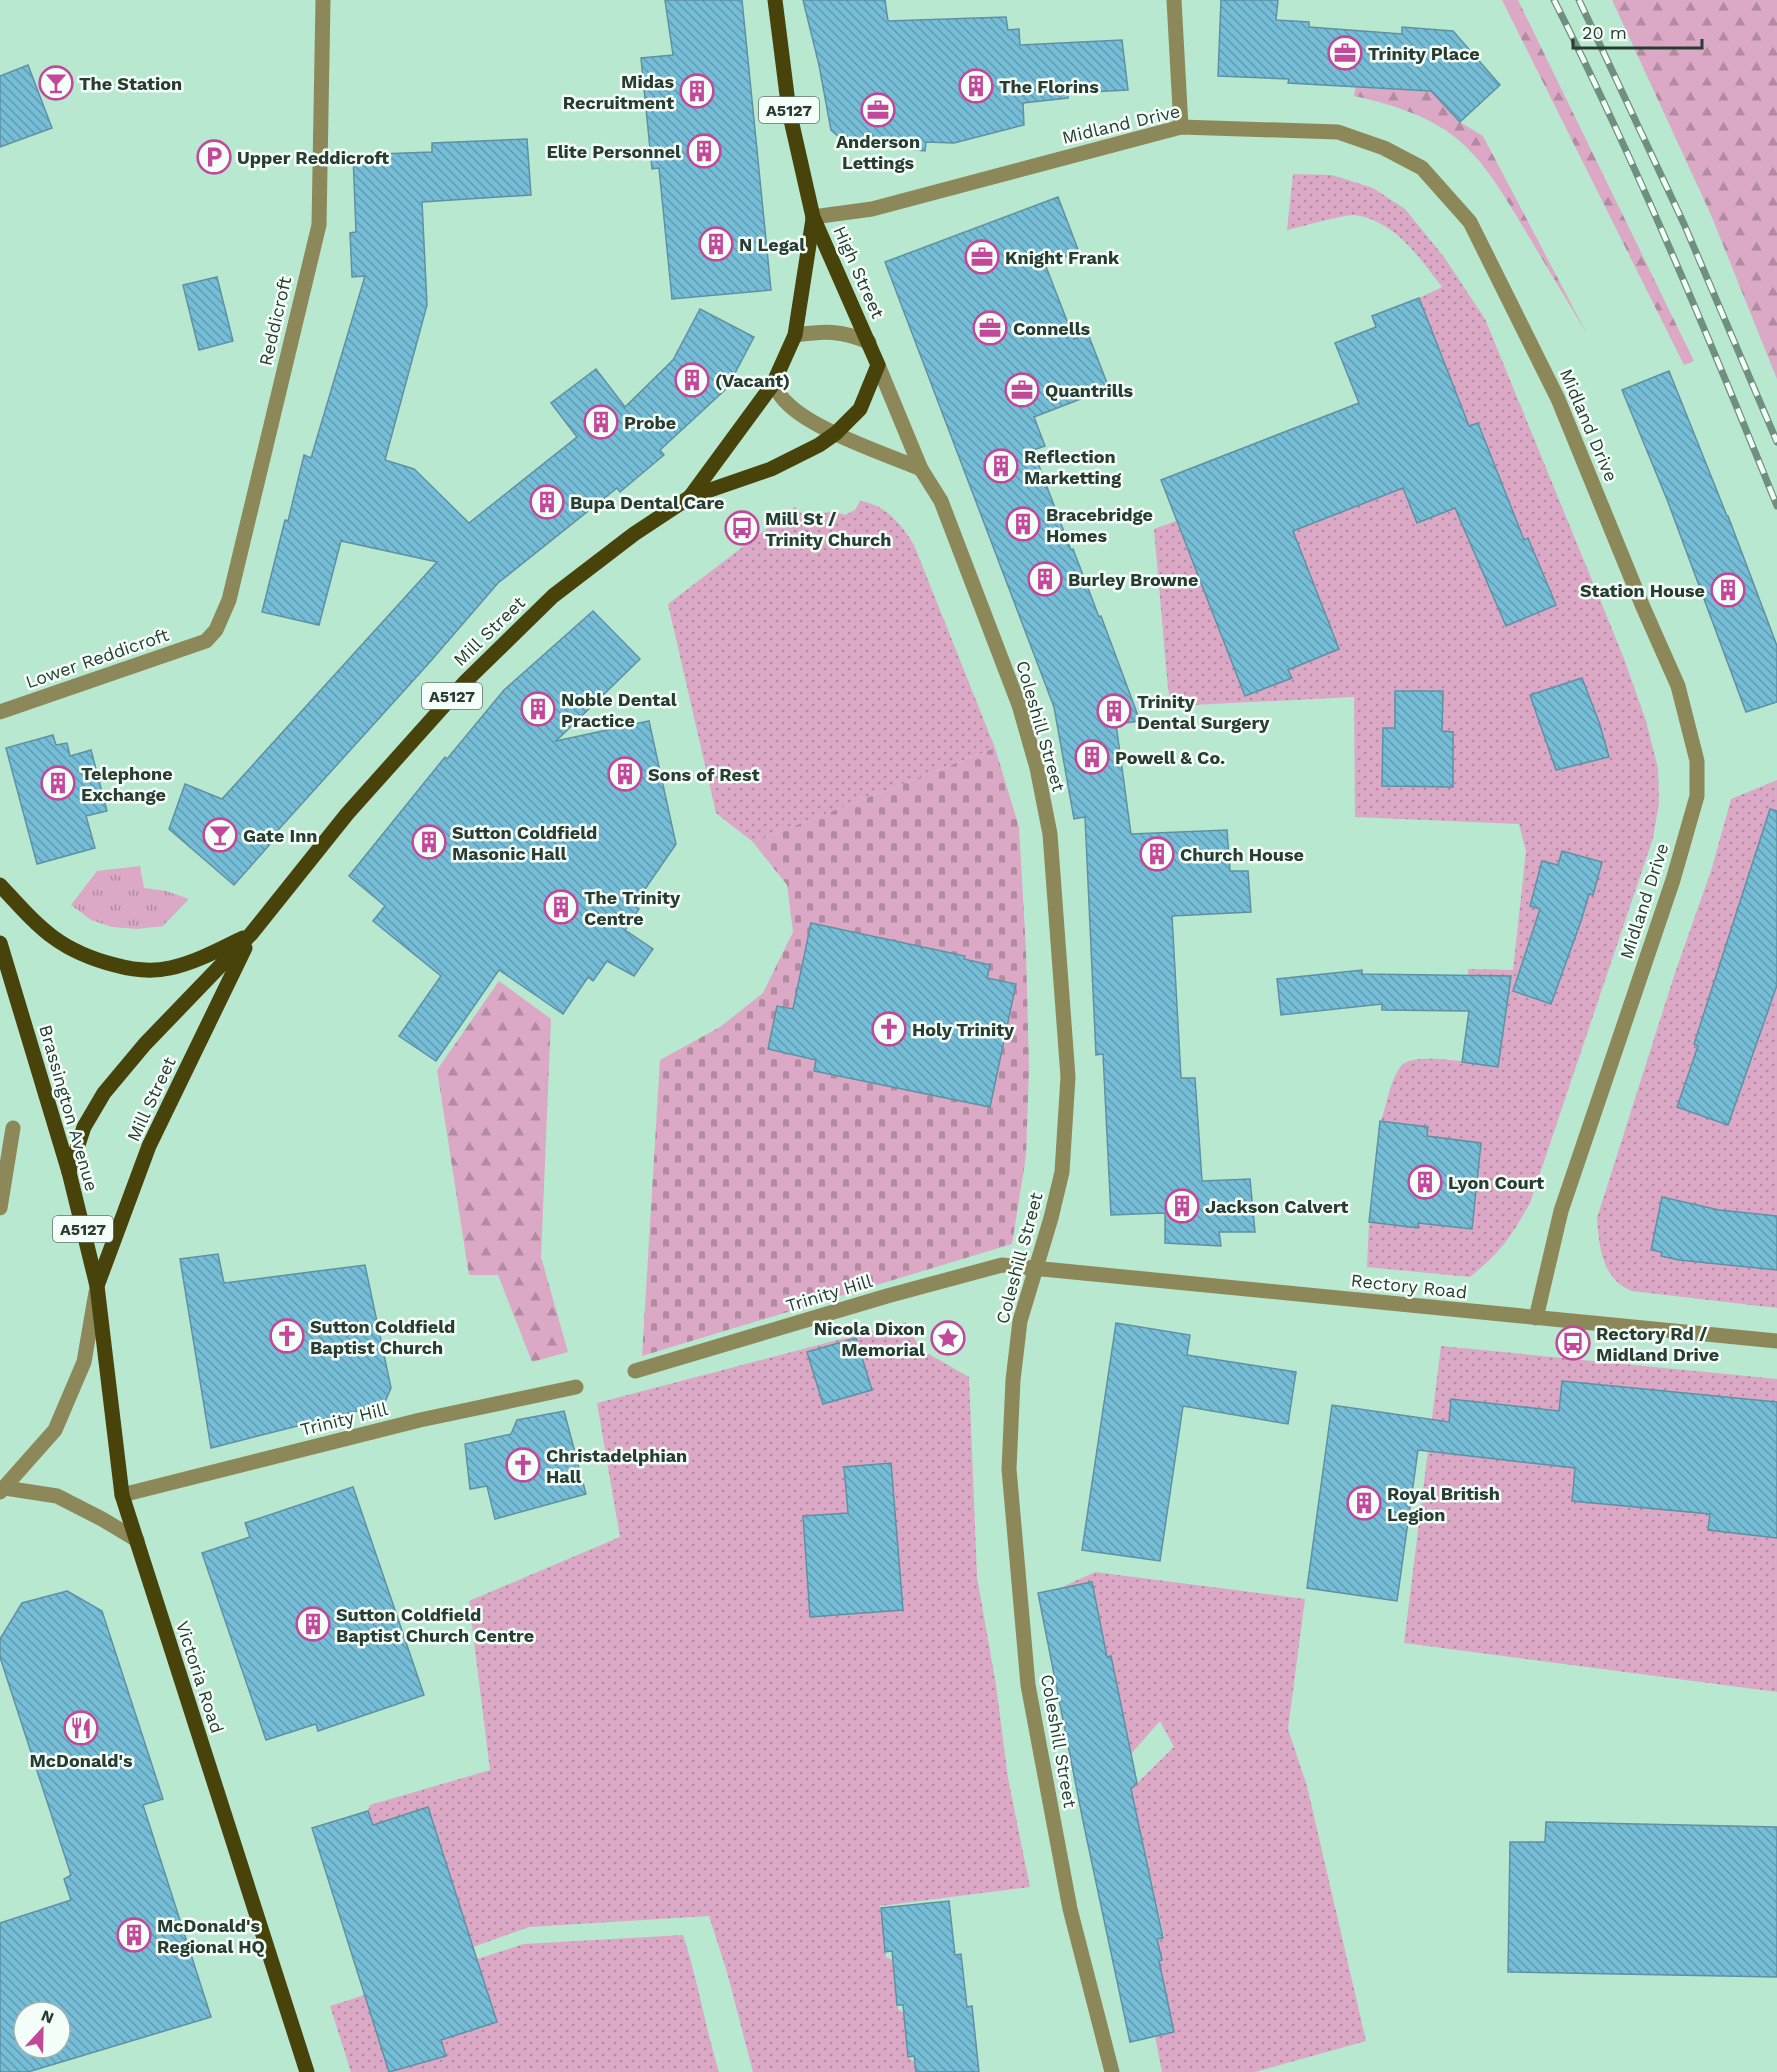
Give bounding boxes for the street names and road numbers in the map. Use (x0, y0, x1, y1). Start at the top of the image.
road number: A5127 (759, 97, 819, 123)
street label: Midland Drive (1060, 100, 1182, 148)
street label: High Street (829, 222, 889, 322)
street label: Reddicroft (255, 274, 296, 368)
street label: Midland Drive (1556, 365, 1622, 485)
street label: Mill Street (449, 592, 529, 670)
street label: Lower Reddicroft (23, 623, 172, 692)
street label: Coleshill Street (1012, 658, 1070, 794)
road number: A5127 (422, 683, 482, 709)
street label: Midland Drive (1615, 840, 1673, 962)
street label: Brassington Avenue (35, 1022, 103, 1194)
street label: Mill Street (122, 1053, 180, 1145)
street label: Coleshill Street (991, 1190, 1047, 1326)
road number: A5127 (53, 1216, 113, 1242)
street label: Rectory Road (1350, 1269, 1468, 1303)
street label: Trinity Hill (783, 1270, 875, 1316)
street label: Trinity Hill (298, 1398, 390, 1440)
street label: Victoria Road (172, 1618, 228, 1736)
street label: Coleshill Street (1037, 1673, 1081, 1810)

